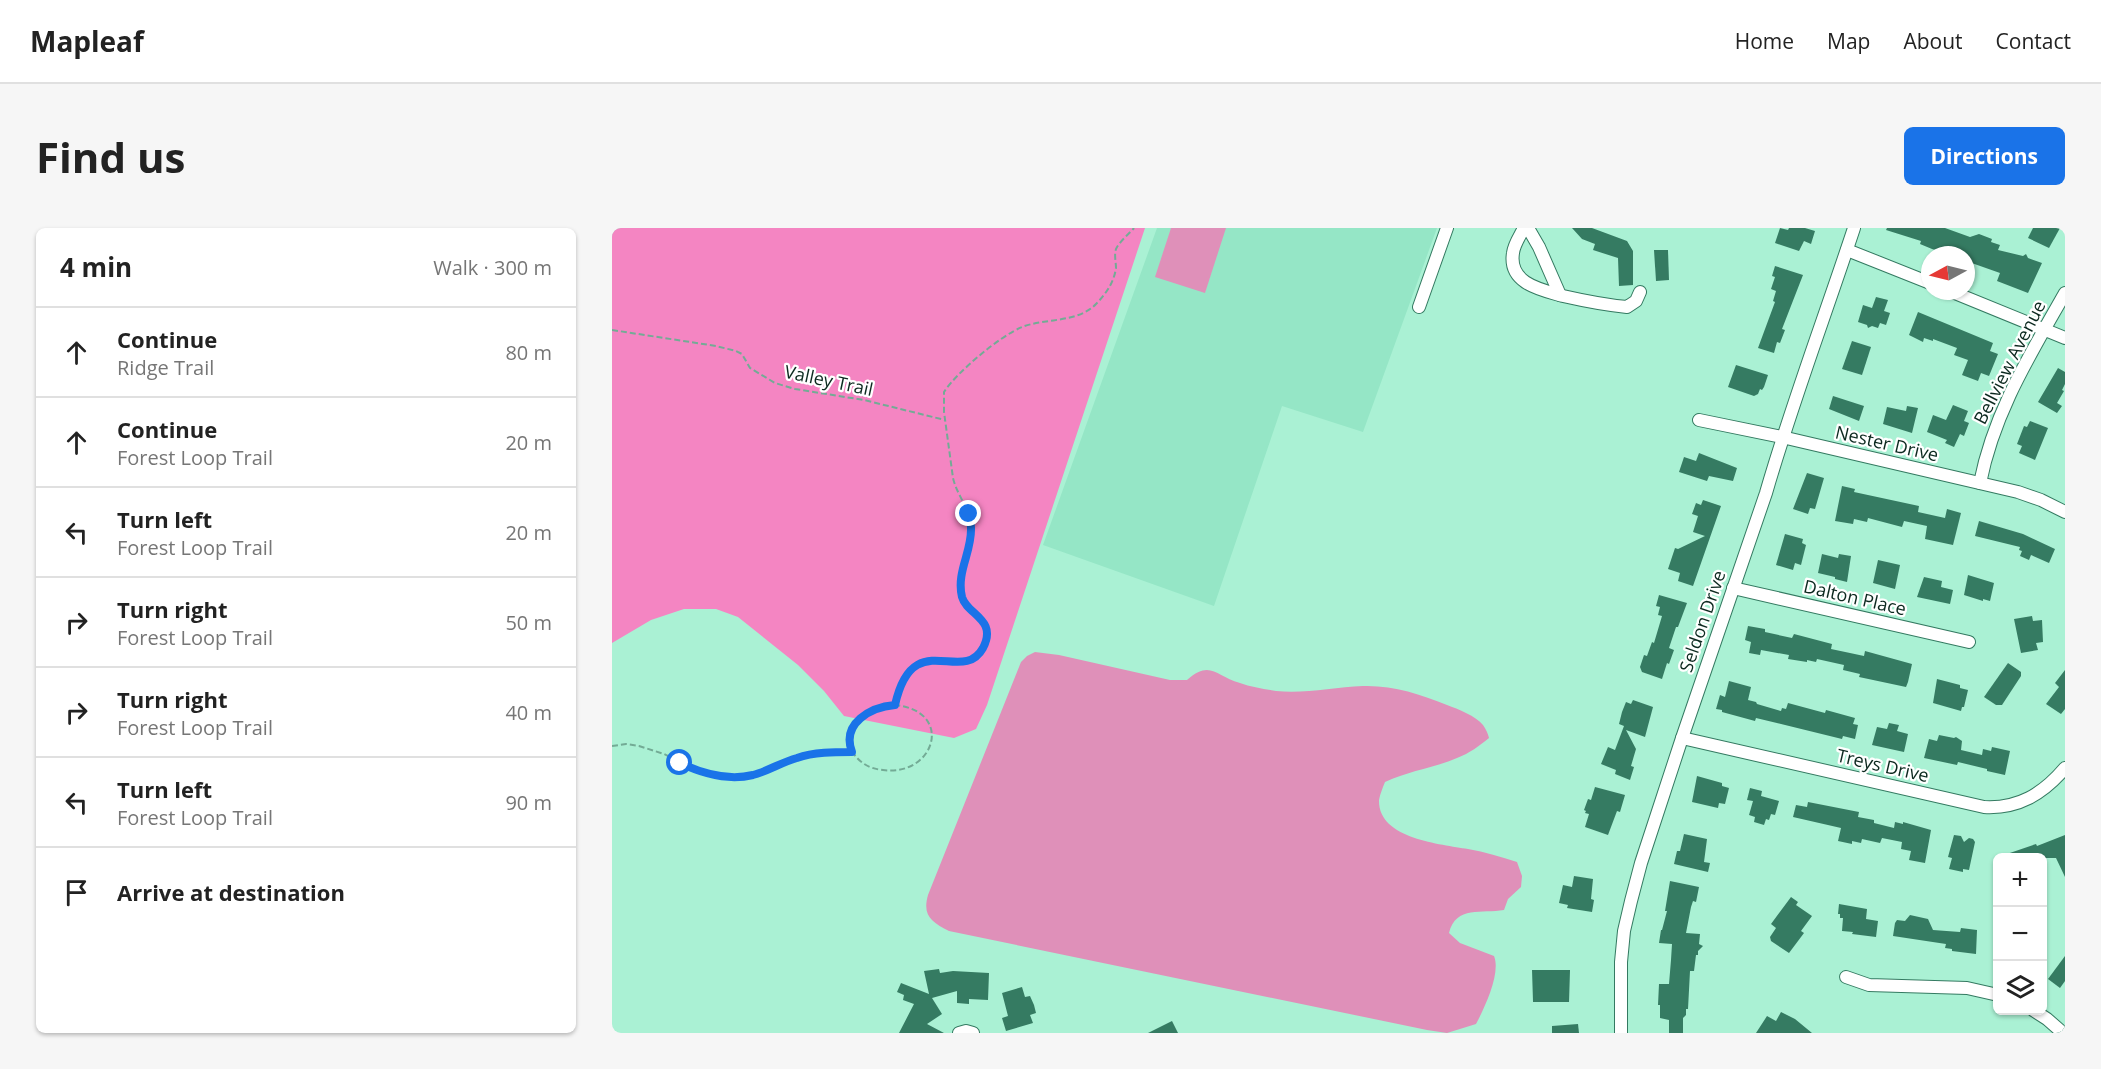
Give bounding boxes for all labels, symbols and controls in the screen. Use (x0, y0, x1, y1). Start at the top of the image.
text: Mapleaf (30, 22, 144, 60)
text: Home (1735, 27, 1794, 55)
text: Map (1827, 27, 1870, 55)
text: About (1903, 27, 1963, 55)
text: Contact (1996, 27, 2071, 55)
button: Directions (1904, 127, 2065, 185)
text: Find us (36, 128, 185, 185)
north arrow (1921, 246, 1975, 300)
text: 4 min (60, 249, 132, 285)
text: Walk · 300 m (433, 254, 552, 281)
street label: Bellview Avenue (1967, 296, 2051, 428)
text: Continue (117, 324, 217, 354)
icon: ahead (60, 336, 93, 369)
text: 80 m (505, 339, 552, 366)
text: Ridge Trail (117, 354, 214, 381)
street label: Valley Trail (782, 359, 876, 401)
text: Continue (117, 414, 217, 444)
street label: Nester Drive (1833, 420, 1941, 466)
icon: ahead (60, 426, 93, 459)
text: 20 m (505, 429, 552, 456)
text: Forest Loop Trail (117, 444, 273, 471)
route end (955, 500, 981, 526)
text: Turn left (117, 504, 212, 534)
icon: left (60, 516, 93, 549)
text: 20 m (505, 519, 552, 546)
text: Forest Loop Trail (117, 534, 273, 561)
street label: Seldon Drive (1673, 567, 1731, 675)
street label: Dalton Place (1801, 574, 1909, 620)
text: Turn right (117, 594, 228, 624)
icon: right (60, 606, 93, 639)
text: 50 m (505, 609, 552, 636)
text: Forest Loop Trail (117, 624, 273, 651)
text: Turn right (117, 684, 228, 714)
icon: right (60, 696, 93, 729)
text: 40 m (505, 699, 552, 726)
text: Forest Loop Trail (117, 714, 273, 741)
street label: Treys Drive (1835, 743, 1931, 787)
route start (666, 749, 692, 775)
text: Turn left (117, 774, 212, 804)
icon: left (60, 786, 93, 819)
text: 90 m (505, 789, 552, 816)
text: Forest Loop Trail (117, 804, 273, 831)
map controls (1993, 853, 2047, 1015)
button: + (1993, 853, 2047, 907)
icon: arrive (60, 876, 93, 909)
text: Arrive at destination (117, 877, 345, 907)
button: − (1993, 907, 2047, 961)
button: layers (1993, 961, 2047, 1015)

